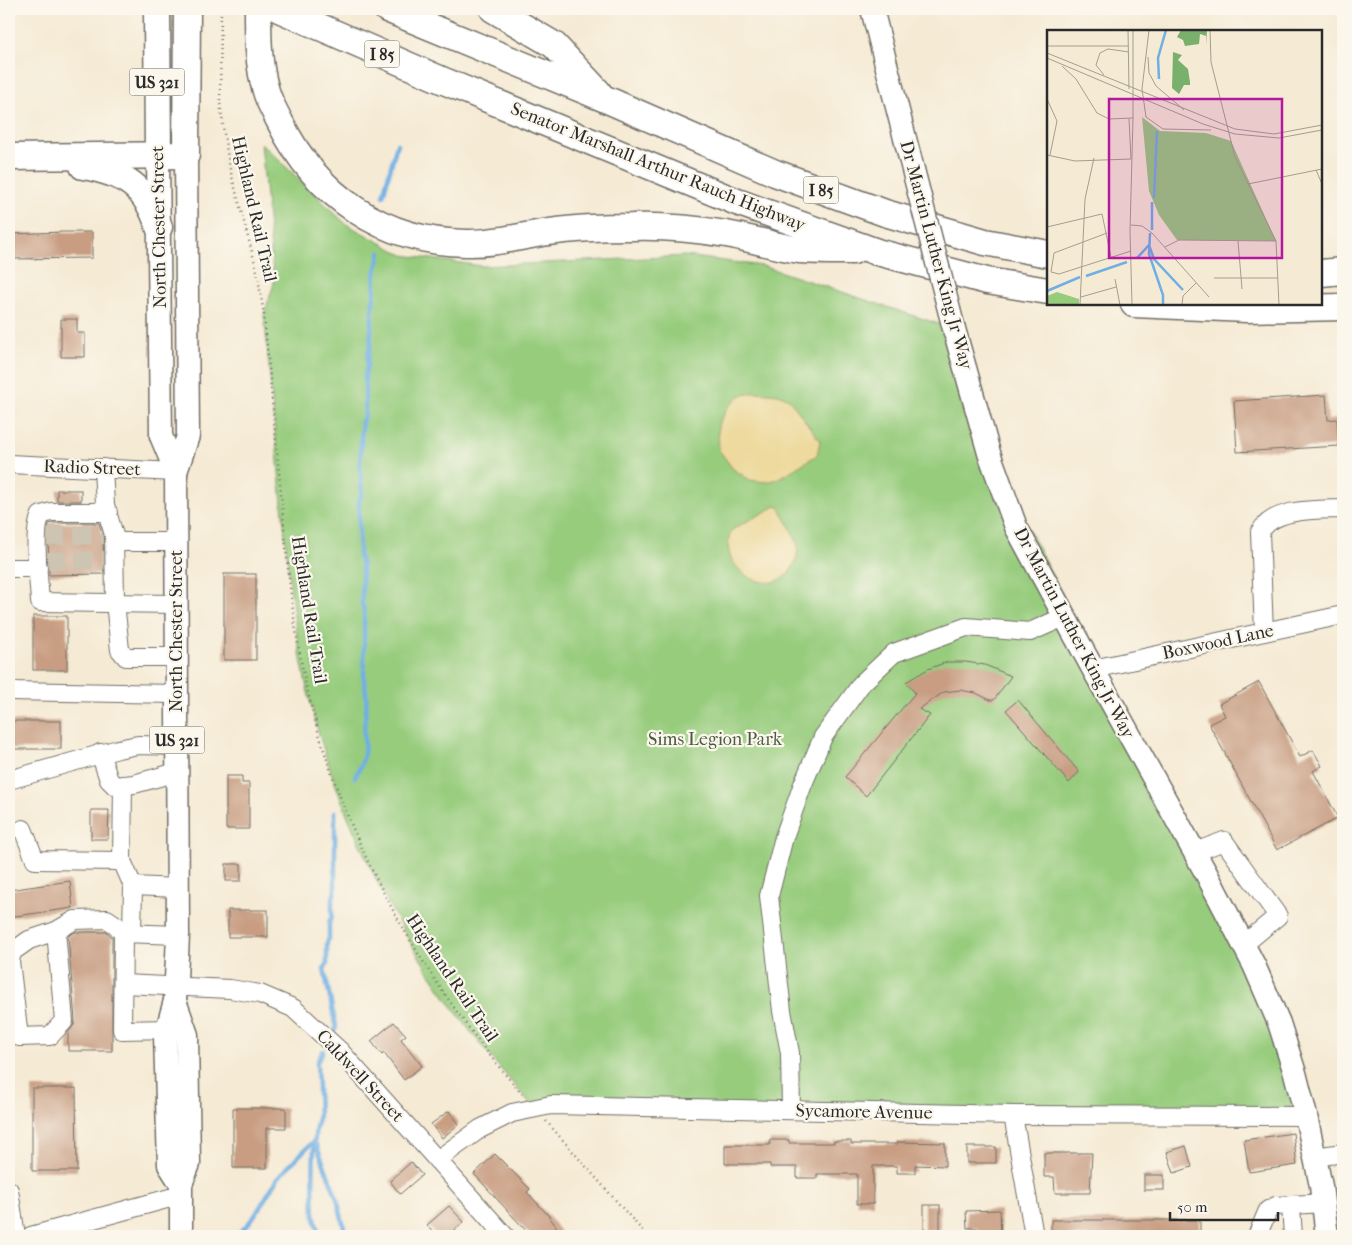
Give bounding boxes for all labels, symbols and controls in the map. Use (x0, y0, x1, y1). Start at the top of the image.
inset map (1047, 30, 1322, 305)
road number: I 85 (364, 41, 400, 68)
road number: US 321 (130, 68, 184, 95)
street label: Senator Marshall Arthur Rauch Highway (508, 98, 810, 236)
street label: Highland Rail Trail (227, 134, 281, 284)
street label: Dr Martin Luther King Jr Way (895, 138, 977, 373)
street label: North Chester Street (147, 145, 171, 308)
road number: I 85 (804, 176, 838, 204)
street label: Radio Street (43, 456, 141, 480)
street label: Dr Martin Luther King Jr Way (1009, 524, 1139, 743)
street label: Highland Rail Trail (287, 535, 331, 686)
street label: North Chester Street (166, 549, 187, 712)
street label: Boxwood Lane (1160, 620, 1276, 664)
road number: US 321 (150, 726, 204, 754)
park label: Sims Legion Park (648, 729, 783, 750)
street label: Highland Rail Trail (401, 910, 503, 1046)
street label: Caldwell Street (312, 1026, 408, 1127)
street label: Sycamore Avenue (795, 1100, 933, 1124)
scale bar (1170, 1190, 1277, 1222)
text: 50 m (1177, 1198, 1208, 1216)

